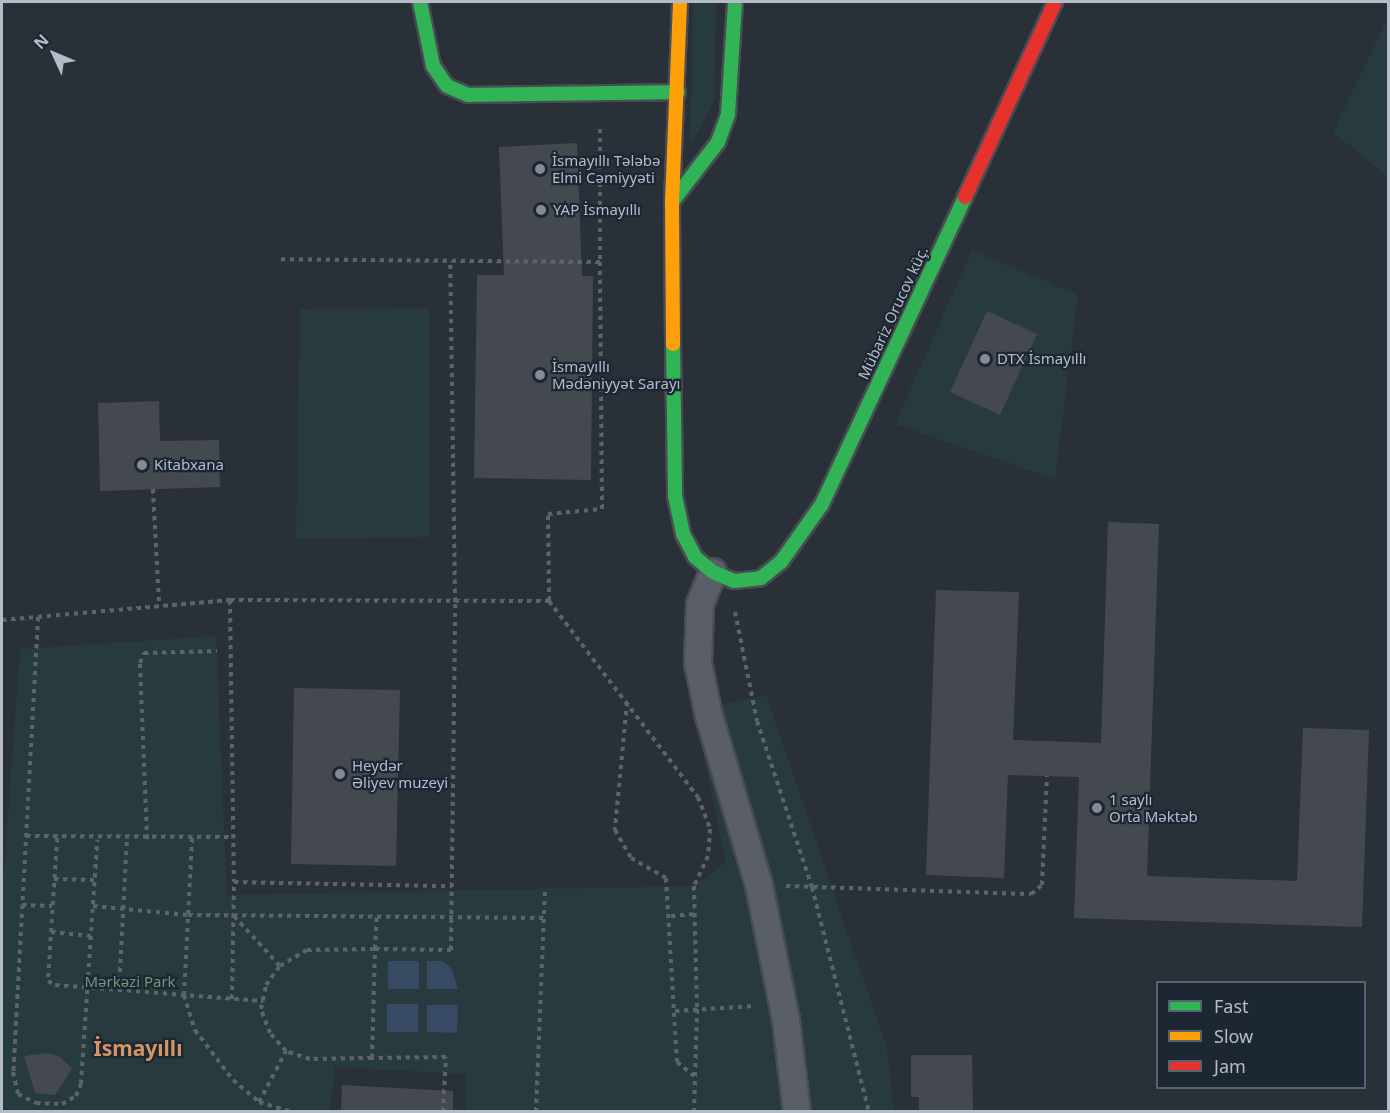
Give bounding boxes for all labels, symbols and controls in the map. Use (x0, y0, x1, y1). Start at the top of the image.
north arrow (24, 24, 84, 84)
text: N (29, 29, 53, 54)
place label: İsmayıllı Tələbə Elmi Cəmiyyəti (552, 151, 661, 186)
marker: İsmayıllı Tələbə Elmi Cəmiyyəti (533, 162, 547, 176)
place label: YAP İsmayıllı (553, 201, 641, 219)
marker: YAP İsmayıllı (534, 203, 548, 217)
street label: Mübariz Orucov küç. (854, 244, 932, 382)
place label: DTX İsmayıllı (997, 350, 1086, 368)
marker: DTX İsmayıllı (978, 352, 992, 366)
place label: İsmayıllı Mədəniyyət Sarayı (552, 357, 680, 392)
marker: İsmayıllı Mədəniyyət Sarayı (533, 368, 547, 382)
place label: Kitabxana (154, 456, 224, 474)
marker: Kitabxana (135, 458, 149, 472)
place label: Heydər Əliyev muzeyi (352, 756, 448, 791)
marker: Heydər Əliyev muzeyi (333, 767, 347, 781)
place label: 1 saylı Orta Məktəb (1109, 790, 1198, 825)
marker: 1 saylı Orta Məktəb (1090, 801, 1104, 815)
park label: Mərkəzi Park (84, 973, 176, 991)
legend (1156, 981, 1366, 1089)
text: Fast (1214, 994, 1249, 1018)
text: Slow (1214, 1024, 1253, 1048)
district label: İsmayıllı (94, 1035, 182, 1061)
text: Jam (1214, 1054, 1246, 1078)

